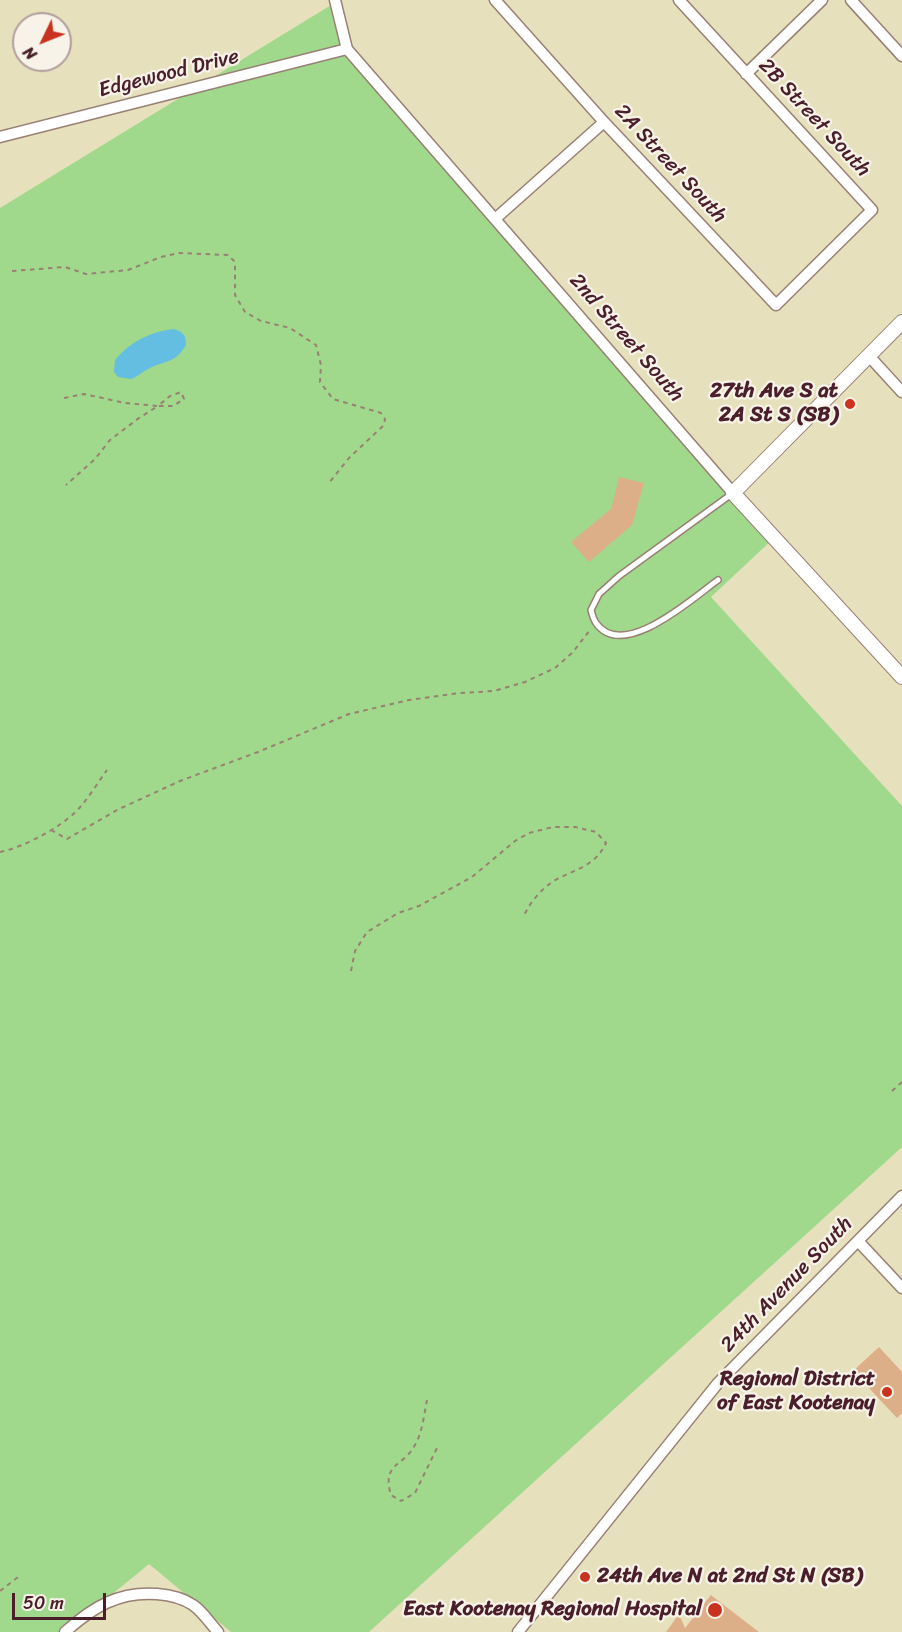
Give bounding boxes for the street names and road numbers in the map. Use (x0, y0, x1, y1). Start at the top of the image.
street label: Edgewood Drive (96, 44, 242, 104)
street label: 2B Street South (753, 54, 875, 182)
street label: 2A Street South (609, 99, 731, 229)
street label: 2nd Street South (563, 269, 689, 407)
street label: 24th Avenue South (716, 1212, 858, 1358)

